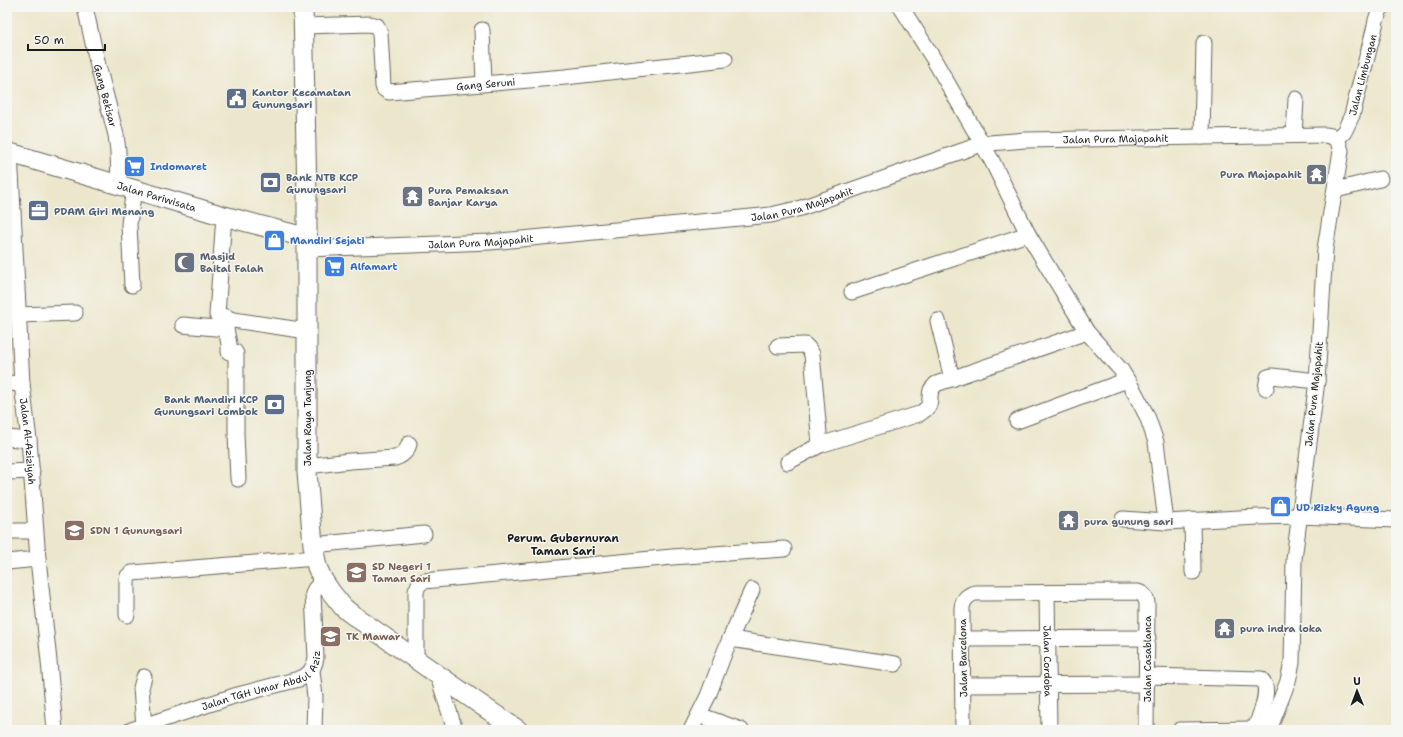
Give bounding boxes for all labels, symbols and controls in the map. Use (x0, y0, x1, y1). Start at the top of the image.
scale bar (28, 26, 105, 52)
text: 50 m (34, 32, 64, 48)
street label: Jalan Limbungan (1346, 33, 1379, 117)
street label: Gang Bekisar (91, 63, 120, 129)
street label: Gang Seruni (456, 75, 516, 93)
public building icon: Kantor Kecamatan Gunungsari (223, 85, 249, 111)
place label: Kantor Kecamatan Gunungsari (252, 86, 351, 111)
street label: Jalan Pura Majapahit (1063, 131, 1169, 146)
supermarket icon: Indomaret (121, 153, 147, 179)
place label: Indomaret (150, 160, 207, 173)
temple icon: Pura Majapahit (1304, 161, 1330, 187)
place label: Pura Majapahit (1220, 168, 1302, 181)
bank icon: Bank NTB KCP Gunungsari (258, 170, 284, 196)
place label: Bank NTB KCP Gunungsari (286, 171, 358, 196)
street label: Jalan Pariwisata (115, 178, 199, 214)
temple icon: Pura Pemaksan Banjar Karya (400, 183, 426, 209)
place label: Pura Pemaksan Banjar Karya (428, 184, 509, 209)
street label: Jalan Pura Majapahit (750, 184, 855, 223)
office icon: PDAM Giri Menang (25, 198, 51, 224)
place label: PDAM Giri Menang (54, 205, 155, 218)
shop icon: Mandiri Sejati (262, 227, 288, 253)
street label: Jalan Pura Majapahit (428, 231, 534, 251)
place label: Mandiri Sejati (290, 234, 365, 247)
mosque icon: Masjid Baital Falah (172, 249, 198, 275)
place label: Masjid Baital Falah (200, 250, 264, 275)
supermarket icon: Alfamart (322, 253, 348, 279)
place label: Alfamart (350, 260, 398, 273)
street label: Jalan Pura Majapahit (1302, 341, 1326, 447)
street label: Jalan Raya Tanjung (301, 370, 314, 466)
bank icon: Bank Mandiri KCP Gunungsari Lombok (261, 392, 287, 418)
place label: Bank Mandiri KCP Gunungsari Lombok (154, 393, 258, 418)
street label: Jalan Al-Aziziyah (17, 397, 39, 485)
shop icon: UD Rizky Agung (1268, 494, 1294, 520)
place label: UD Rizky Agung (1296, 501, 1380, 514)
temple icon: pura gunung sari (1055, 508, 1081, 534)
place label: pura gunung sari (1084, 515, 1173, 528)
school or university icon: SDN 1 Gunungsari (61, 517, 87, 543)
place label: SDN 1 Gunungsari (90, 524, 182, 537)
district label: Perum. Gubernuran Taman Sari (507, 531, 620, 559)
school or university icon: SD Negeri 1 Taman Sari (344, 559, 370, 585)
place label: SD Negeri 1 Taman Sari (372, 560, 431, 585)
street label: Jalan Casablanca (1141, 615, 1154, 702)
temple icon: pura indra loka (1211, 615, 1237, 641)
street label: Jalan Barcelona (956, 618, 970, 697)
place label: pura indra loka (1240, 622, 1322, 635)
school or university icon: TK Mawar (318, 623, 344, 649)
street label: Jalan Cordoba (1041, 625, 1055, 698)
place label: TK Mawar (346, 630, 401, 643)
street label: Jalan TGH Umar Abdul Aziz (200, 650, 323, 713)
north arrow (1337, 671, 1377, 711)
text: U (1353, 674, 1361, 689)

